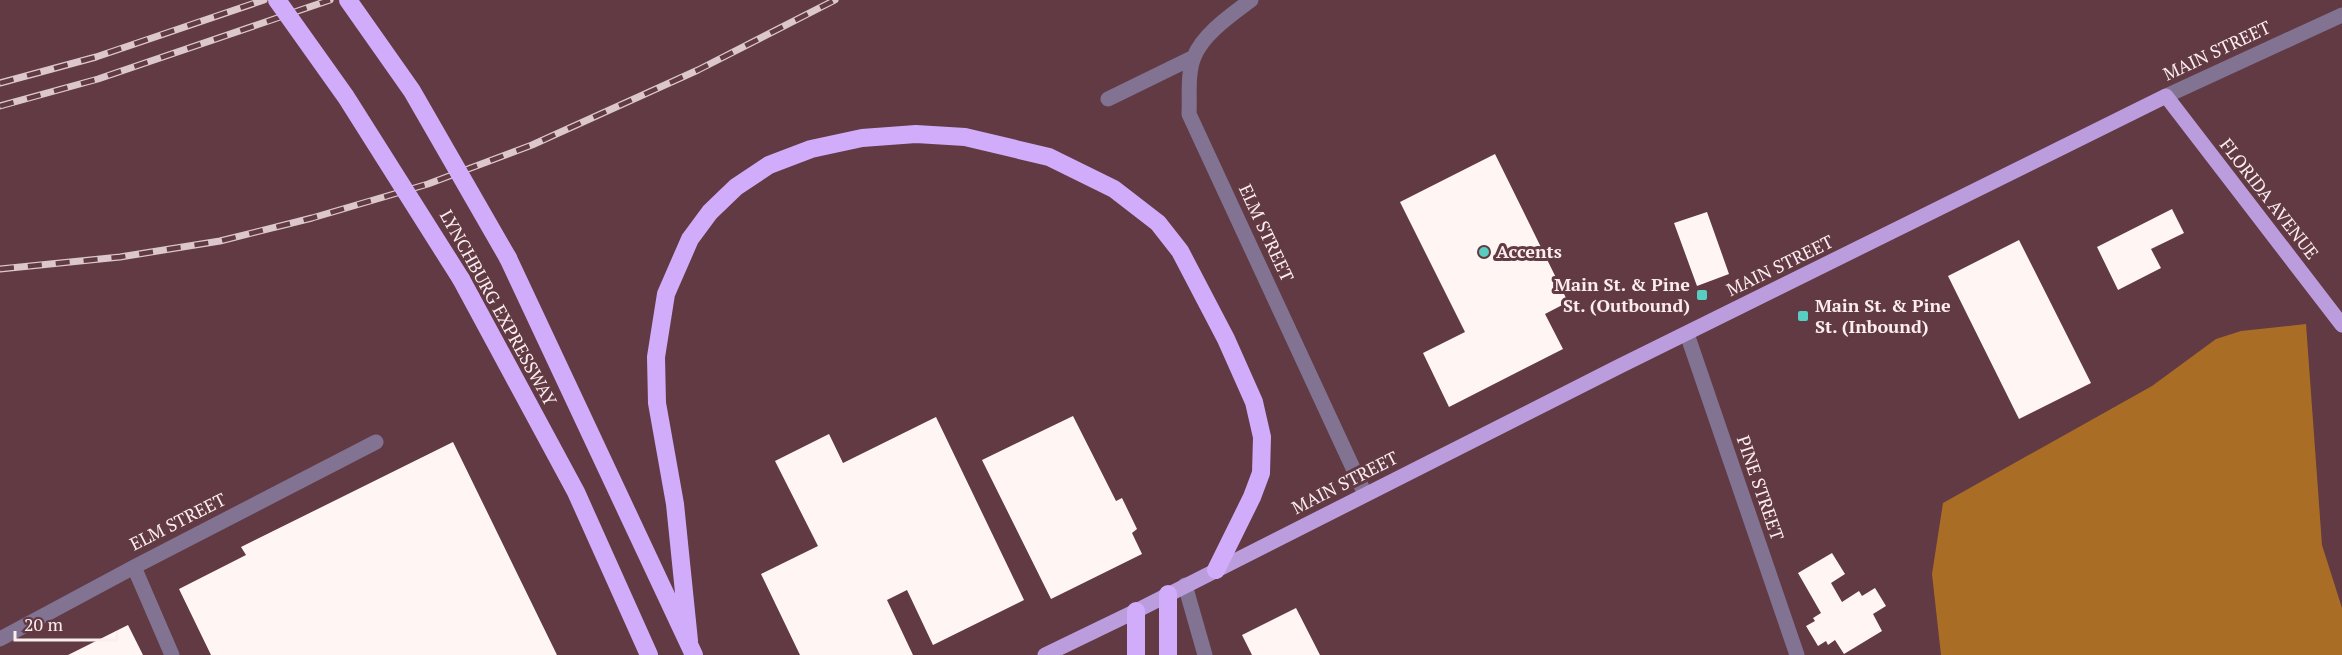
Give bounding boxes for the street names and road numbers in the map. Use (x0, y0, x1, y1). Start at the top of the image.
street label: MAIN STREET (2159, 15, 2274, 86)
street label: FLORIDA AVENUE (2215, 133, 2325, 264)
street label: ELM STREET (1234, 180, 1300, 285)
street label: LYNCHBURG EXPRESSWAY (435, 205, 563, 410)
street label: MAIN STREET (1722, 229, 1837, 301)
street label: PINE STREET (1732, 432, 1790, 543)
street label: MAIN STREET (1287, 445, 1402, 519)
street label: ELM STREET (125, 487, 230, 556)

